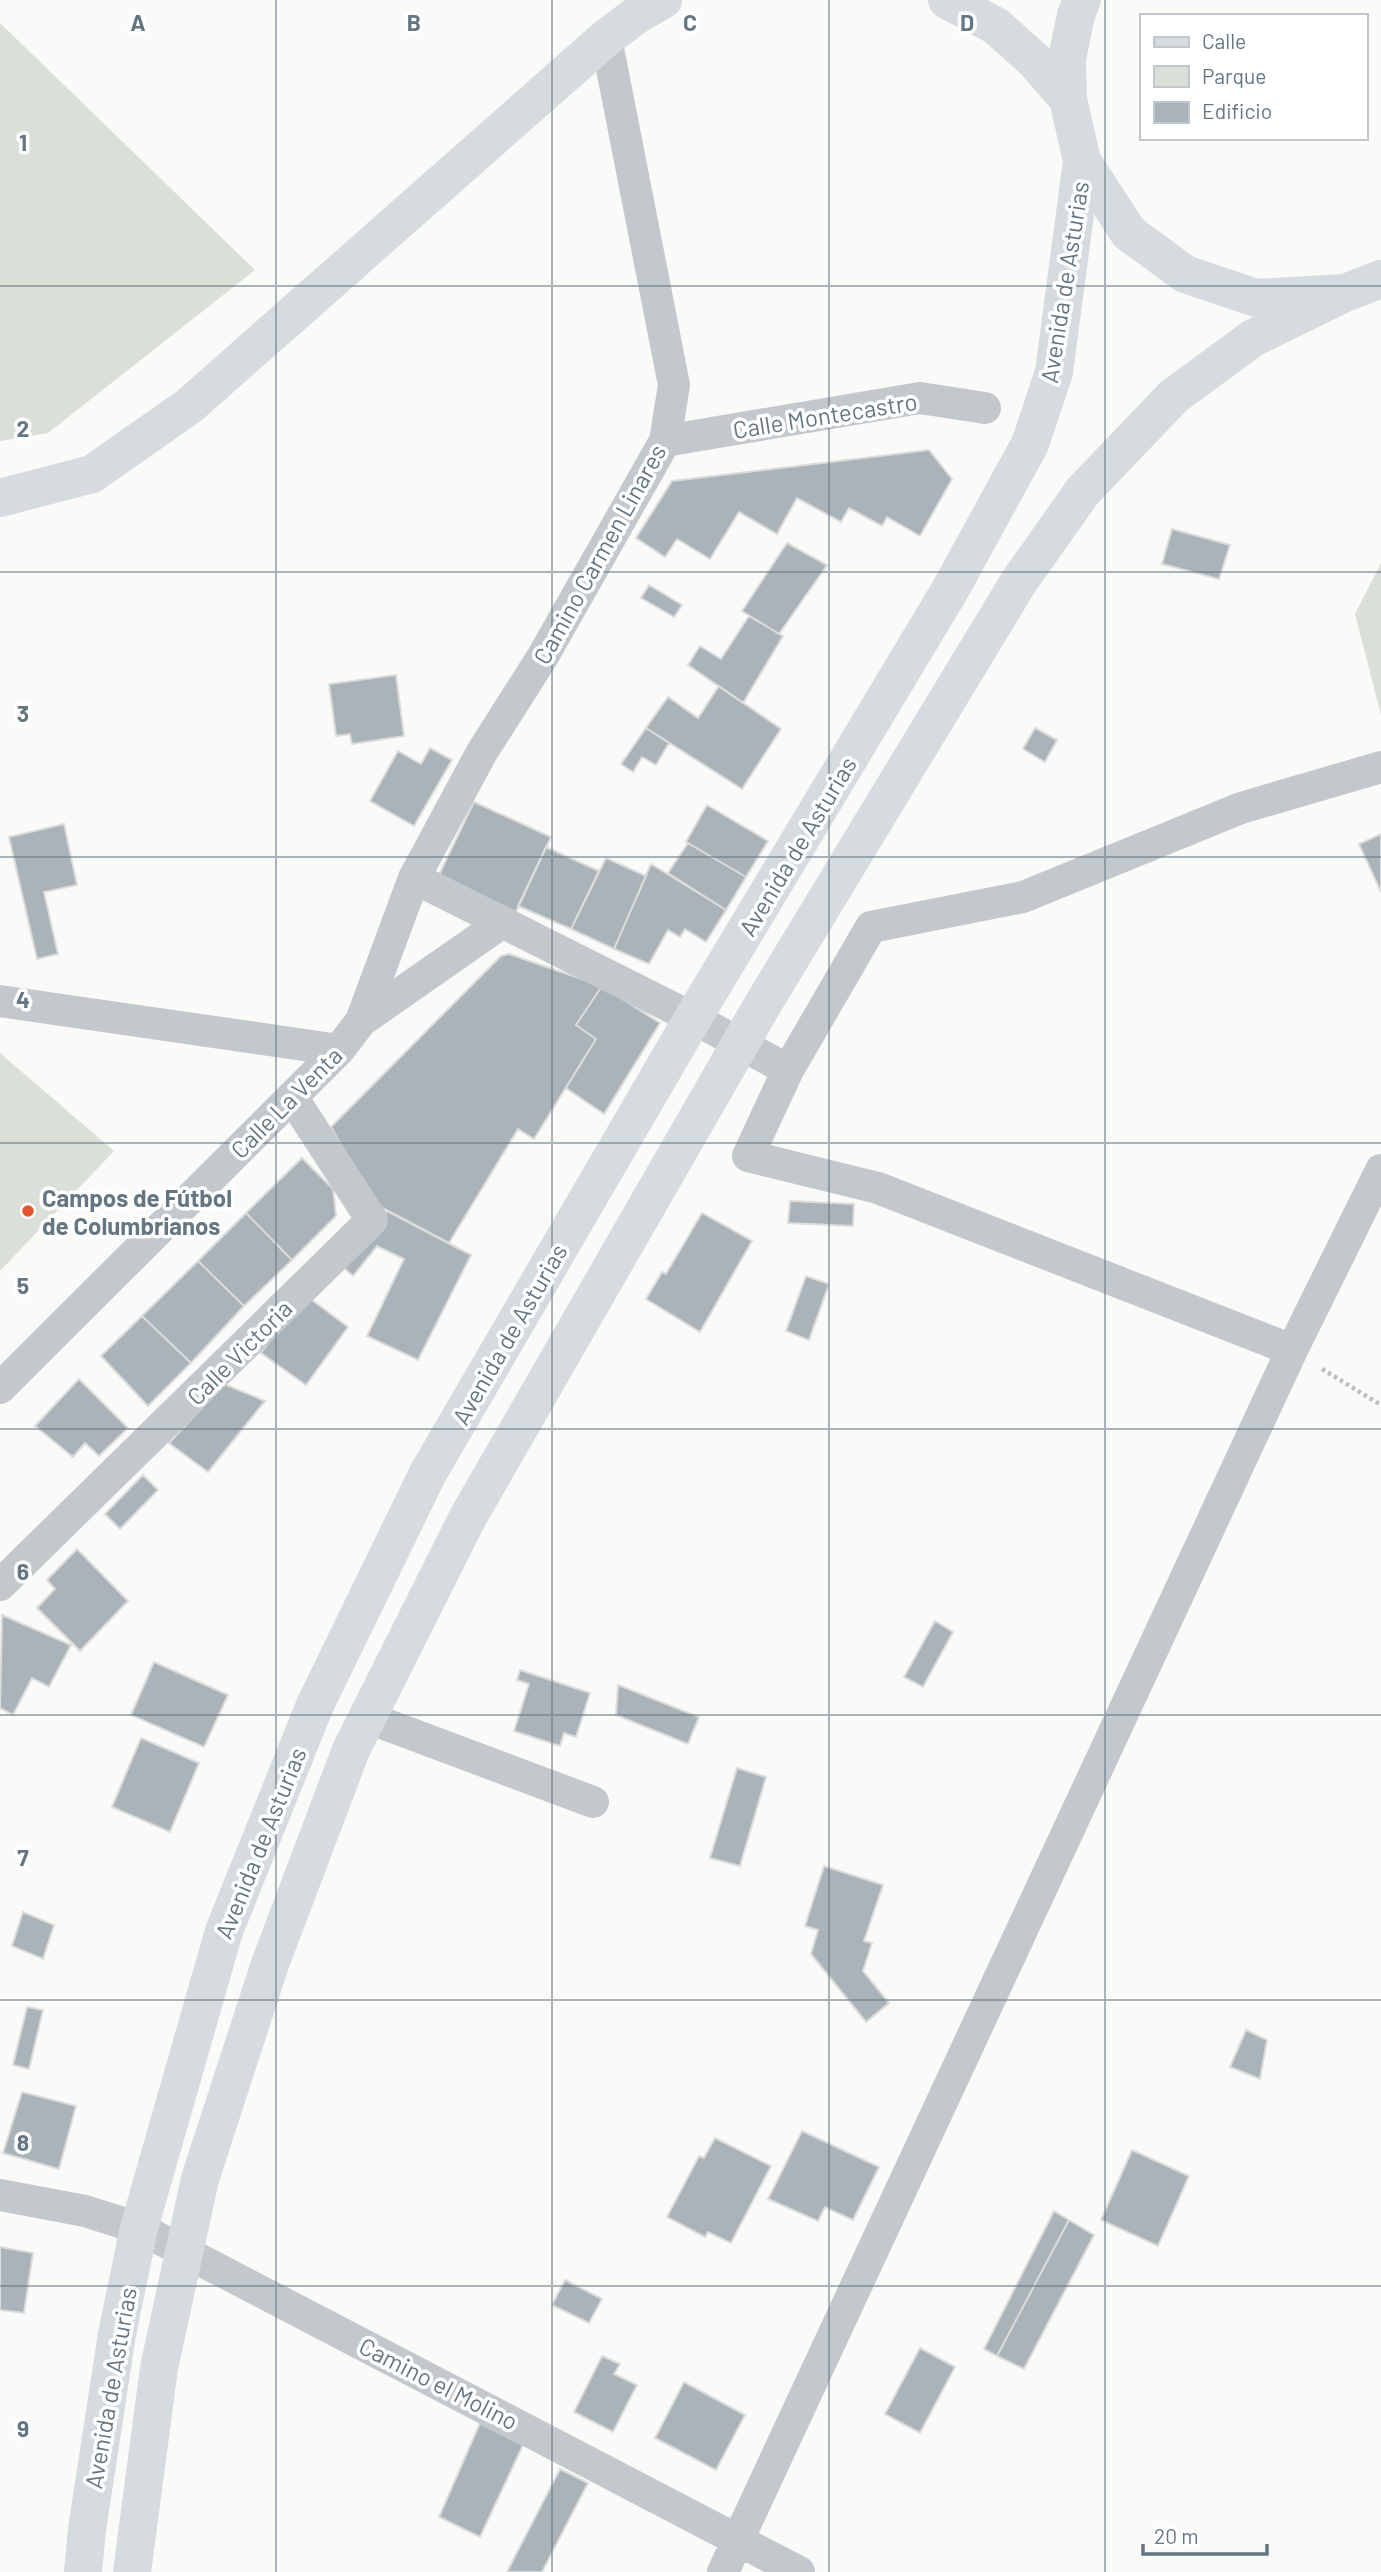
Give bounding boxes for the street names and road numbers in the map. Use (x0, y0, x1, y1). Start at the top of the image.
street label: Avenida de Asturias (1034, 179, 1094, 385)
street label: Calle Montecastro (731, 386, 919, 444)
street label: Camino Carmen Linares (527, 439, 671, 669)
street label: Avenida de Asturias (732, 751, 862, 941)
street label: Calle La Venta (224, 1040, 348, 1164)
street label: Avenida de Asturias (445, 1238, 573, 1430)
street label: Calle Victoria (180, 1293, 298, 1411)
street label: Avenida de Asturias (208, 1743, 312, 1943)
street label: Avenida de Asturias (78, 2285, 142, 2491)
street label: Camino el Molino (355, 2331, 523, 2435)

